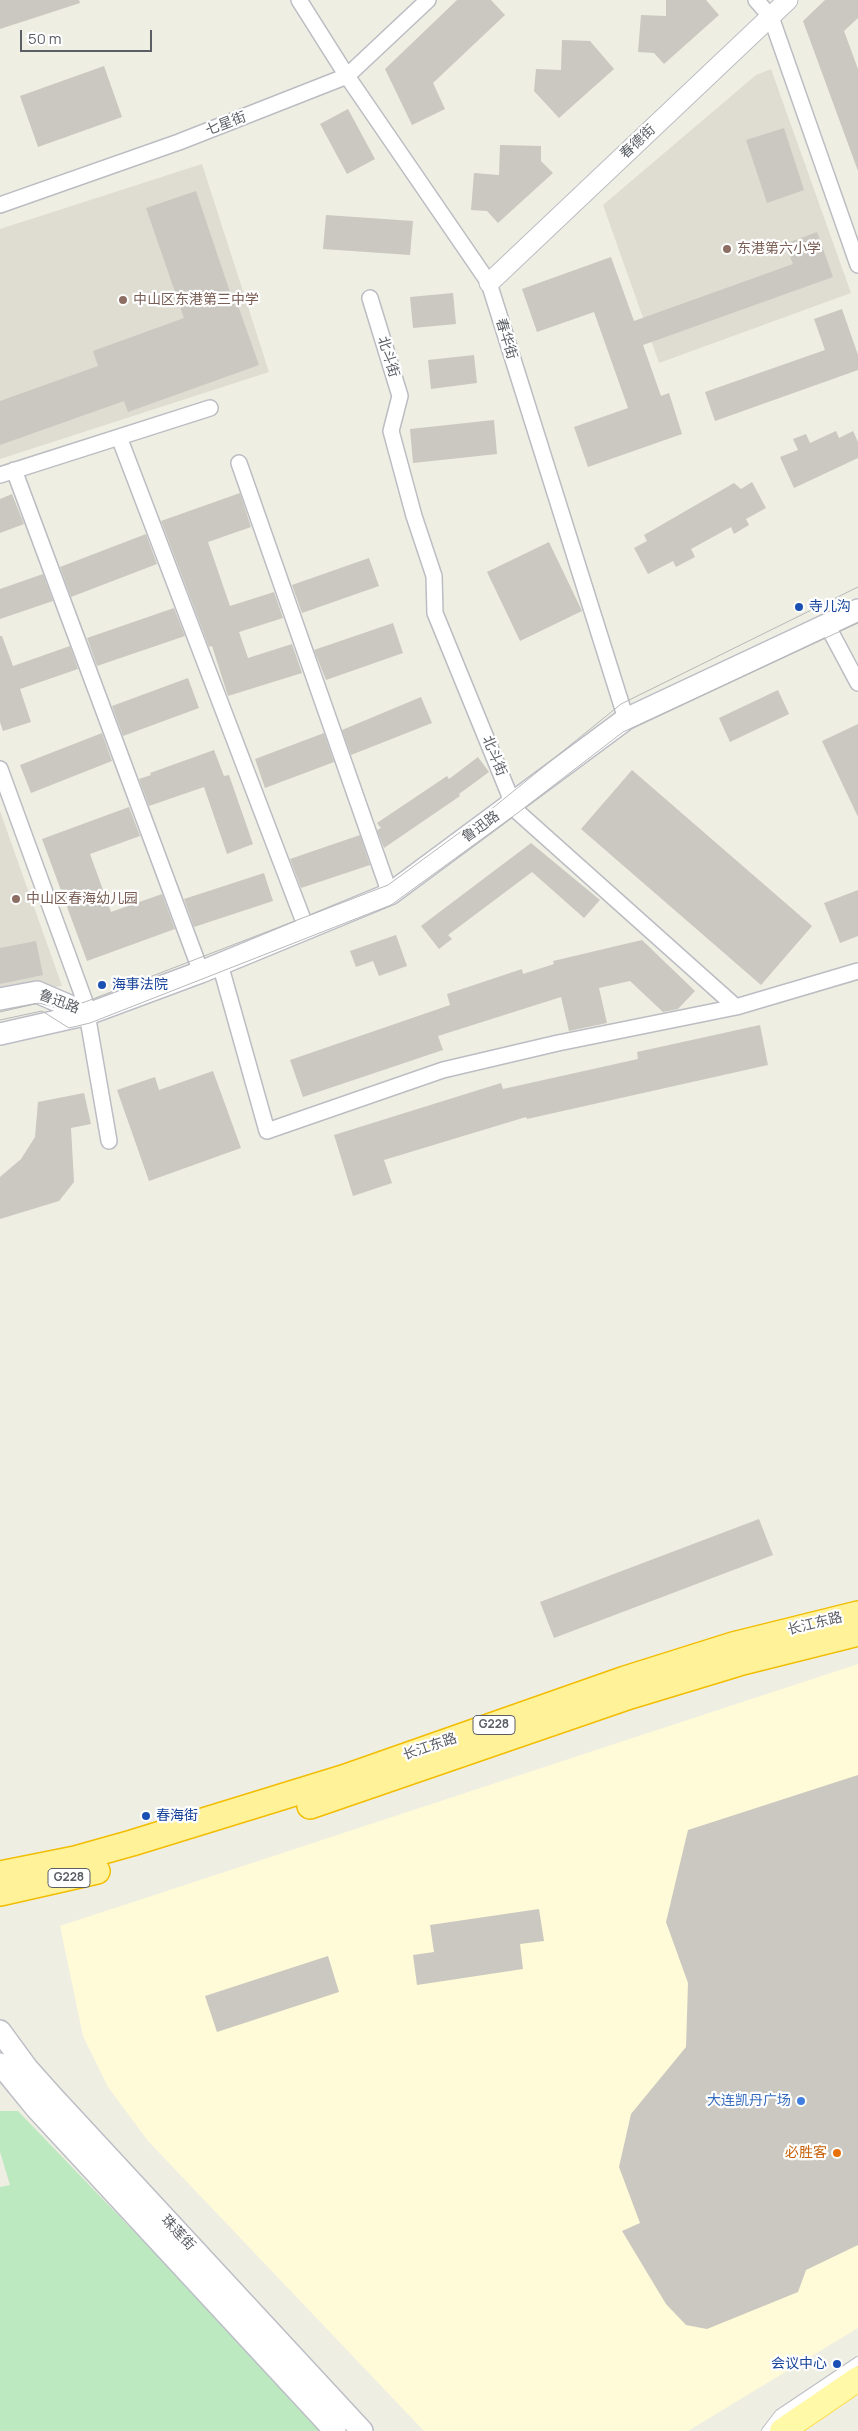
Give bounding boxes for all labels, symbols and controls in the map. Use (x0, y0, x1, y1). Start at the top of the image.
scale bar (22, 20, 155, 52)
text: 50 m (28, 28, 62, 49)
street label: 七星街 (203, 109, 249, 139)
street label: 春德街 (617, 122, 659, 162)
place label: 东港第六小学 (737, 241, 821, 257)
marker: 东港第六小学 (721, 243, 733, 255)
place label: 中山区东港第三中学 (133, 292, 259, 308)
marker: 中山区东港第三中学 (117, 294, 129, 306)
street label: 春华街 (492, 316, 520, 362)
street label: 北斗街 (374, 334, 402, 380)
place label: 寺儿沟 (809, 599, 851, 615)
marker: 寺儿沟 (793, 601, 805, 613)
street label: 北斗街 (478, 733, 510, 779)
street label: 鲁迅路 (459, 808, 503, 846)
place label: 中山区春海幼儿园 (26, 891, 138, 907)
marker: 中山区春海幼儿园 (10, 893, 22, 905)
place label: 海事法院 (112, 977, 168, 993)
marker: 海事法院 (96, 979, 108, 991)
street label: 鲁迅路 (36, 987, 82, 1017)
street label: 长江东路 (786, 1609, 844, 1639)
road number: G228 (473, 1716, 515, 1734)
street label: 长江东路 (401, 1730, 459, 1764)
place label: 春海街 (156, 1808, 198, 1824)
marker: 春海街 (140, 1810, 152, 1822)
road number: G228 (48, 1869, 90, 1888)
place label: 大连凯丹广场 (707, 2093, 791, 2109)
marker: 大连凯丹广场 (795, 2095, 807, 2107)
place label: 必胜客 (785, 2145, 827, 2161)
marker: 必胜客 (831, 2147, 843, 2159)
street label: 珠莲街 (158, 2212, 198, 2254)
place label: 会议中心 (771, 2356, 827, 2372)
marker: 会议中心 (831, 2358, 843, 2370)

